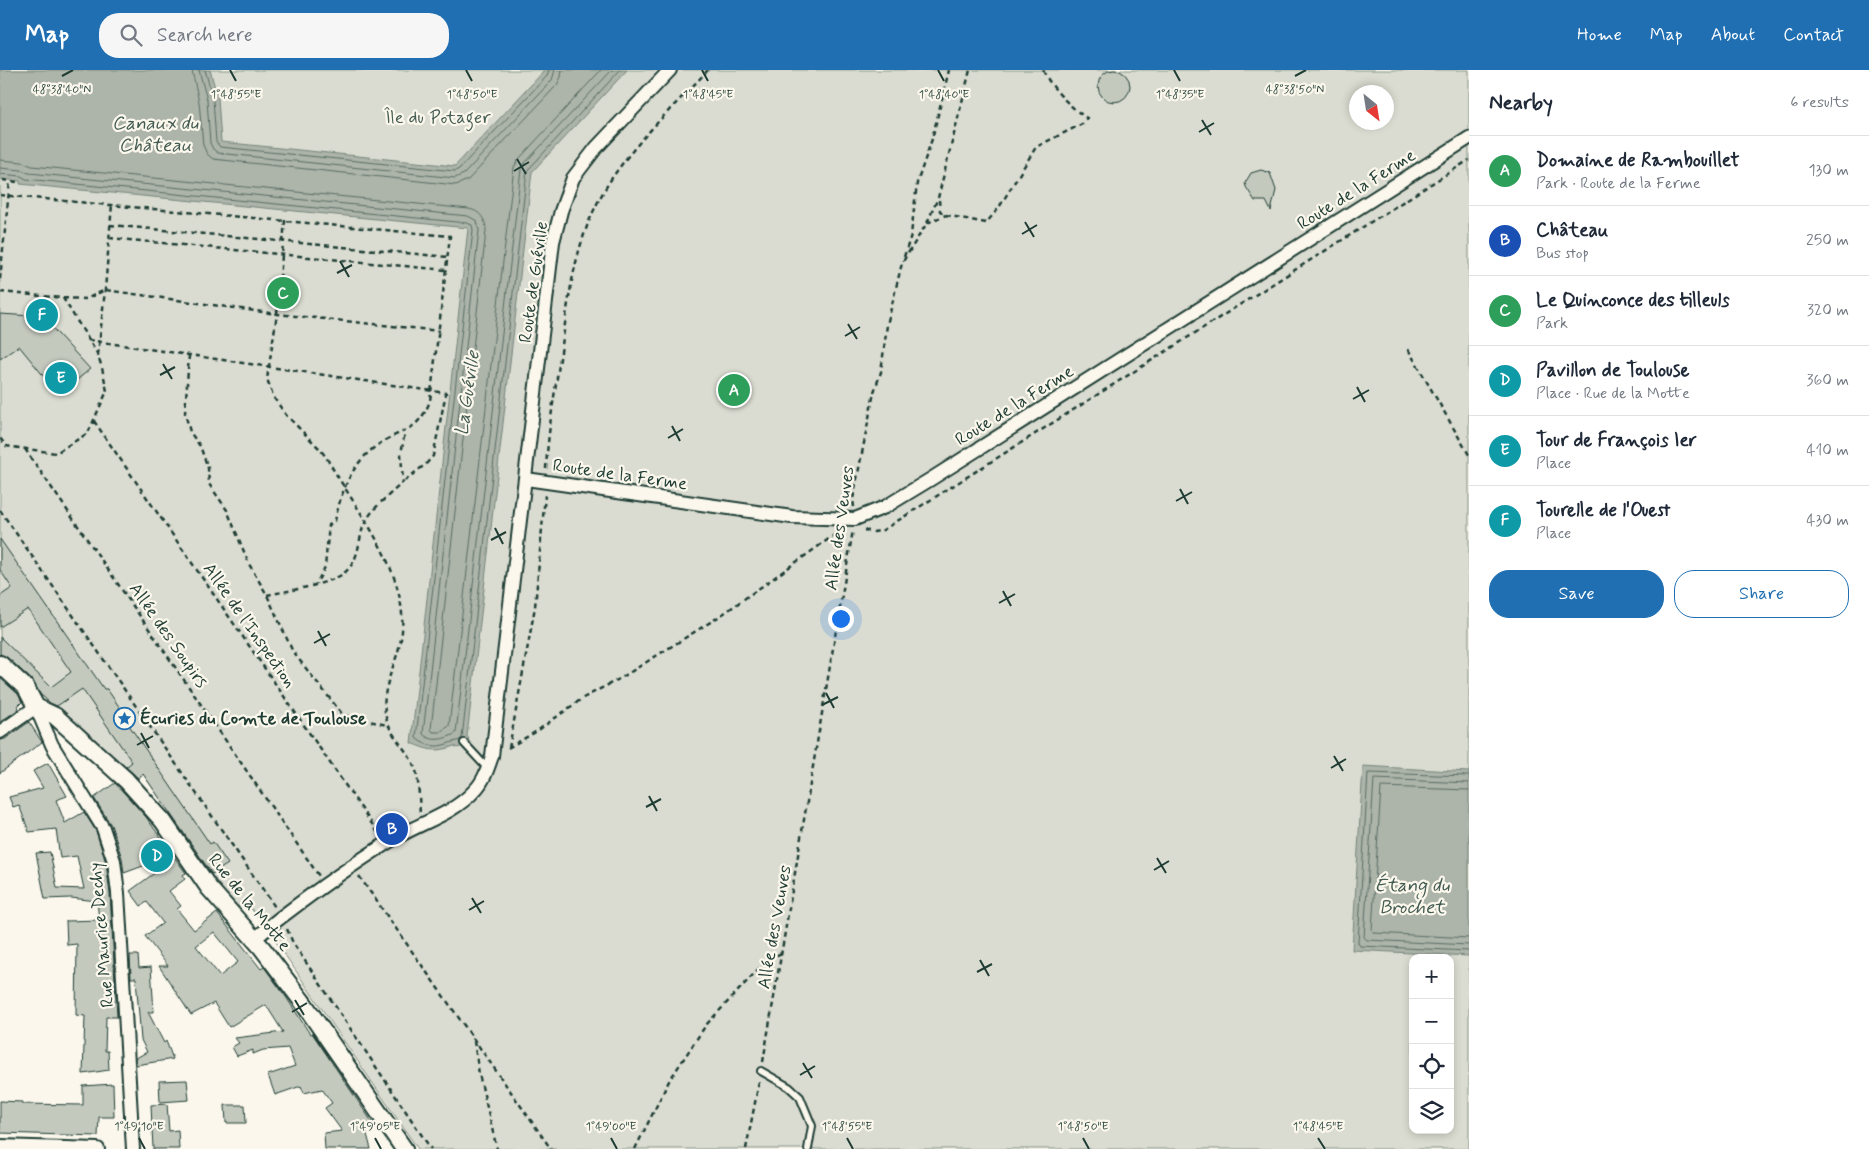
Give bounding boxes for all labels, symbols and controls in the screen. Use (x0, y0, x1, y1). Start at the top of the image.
search box (99, 13, 449, 58)
text: Map (25, 20, 69, 51)
icon: search (117, 21, 145, 49)
text: Search here (157, 23, 253, 48)
text: Home (1577, 23, 1622, 47)
text: Map (1650, 23, 1683, 47)
text: About (1711, 23, 1755, 47)
text: Contact (1783, 23, 1844, 47)
text: 48°38'40"N (33, 82, 91, 98)
text: 48°38'50"N (1266, 82, 1324, 98)
north arrow (1349, 85, 1394, 130)
text: 1°48'55"E (211, 87, 261, 103)
text: 1°48'50"E (447, 87, 497, 103)
text: 1°48'45"E (683, 87, 733, 103)
text: 1°48'40"E (919, 87, 969, 103)
text: 1°48'35"E (1156, 87, 1204, 103)
text: Nearby (1489, 89, 1553, 117)
text: 6 results (1790, 92, 1849, 113)
park label: Île du Potager (383, 106, 491, 132)
water label: Canaux du Château (112, 111, 199, 158)
street label: Route de la Ferme (1293, 144, 1420, 236)
text: Domaine de Rambouillet (1536, 148, 1739, 173)
text: A (1500, 160, 1510, 181)
text: 130 m (1808, 160, 1849, 181)
text: Park · Route de la Ferme (1536, 173, 1701, 194)
text: Château (1536, 218, 1608, 243)
street label: Route de Guéville (514, 220, 554, 344)
text: B (1500, 230, 1510, 251)
text: 250 m (1806, 230, 1849, 251)
text: Bus stop (1536, 243, 1589, 264)
pin: C (267, 274, 299, 312)
text: Le Quinconce des tilleuls (1536, 288, 1730, 313)
pin: F (26, 296, 58, 334)
text: C (1499, 300, 1511, 321)
text: 320 m (1807, 300, 1849, 321)
text: Park (1536, 313, 1568, 334)
water label: La Guéville (449, 348, 486, 437)
text: Pavillon de Toulouse (1536, 358, 1689, 383)
pin: E (45, 359, 77, 397)
street label: Route de la Ferme (951, 360, 1078, 452)
text: D (1499, 370, 1511, 391)
text: 360 m (1806, 370, 1849, 391)
pin: A (718, 371, 750, 409)
text: Place · Rue de la Motte (1536, 383, 1690, 404)
text: Tour de François Ier (1536, 428, 1697, 453)
text: E (1500, 440, 1510, 461)
text: 410 m (1806, 440, 1849, 461)
text: Place (1536, 453, 1571, 474)
street label: Route de la Ferme (551, 454, 689, 496)
street label: Allée des Veuves (819, 464, 861, 592)
text: Tourelle de l'Ouest (1536, 498, 1670, 523)
text: F (1501, 510, 1509, 531)
text: 430 m (1806, 510, 1849, 531)
text: Place (1536, 523, 1571, 544)
street label: Allée de l'Inspection (197, 558, 301, 693)
button: Save (1489, 570, 1664, 618)
button: Share (1674, 570, 1849, 618)
street label: Allée des Soupirs (123, 578, 213, 693)
your location (828, 606, 854, 632)
place icon: Écuries du Comte de Toulouse (112, 706, 136, 730)
place label: Écuries du Comte de Toulouse (140, 706, 367, 731)
pin: B (376, 810, 408, 848)
pin: D (141, 837, 173, 875)
street label: Rue de la Motte (202, 849, 296, 957)
street label: Rue Maurice Dechy (84, 861, 120, 1008)
street label: Allée des Veuves (752, 863, 798, 991)
water label: Étang du Brochet (1375, 873, 1451, 920)
map controls (1409, 954, 1454, 1134)
button: + (1409, 954, 1454, 999)
button: − (1409, 999, 1454, 1044)
button: locate (1409, 1044, 1454, 1089)
button: layers (1409, 1089, 1454, 1134)
text: 1°49'10"E (114, 1119, 164, 1135)
text: 1°49'05"E (350, 1119, 400, 1135)
text: 1°49'00"E (585, 1119, 637, 1135)
text: 1°48'55"E (822, 1119, 872, 1135)
text: 1°48'50"E (1058, 1119, 1108, 1135)
text: 1°48'45"E (1293, 1119, 1343, 1135)

